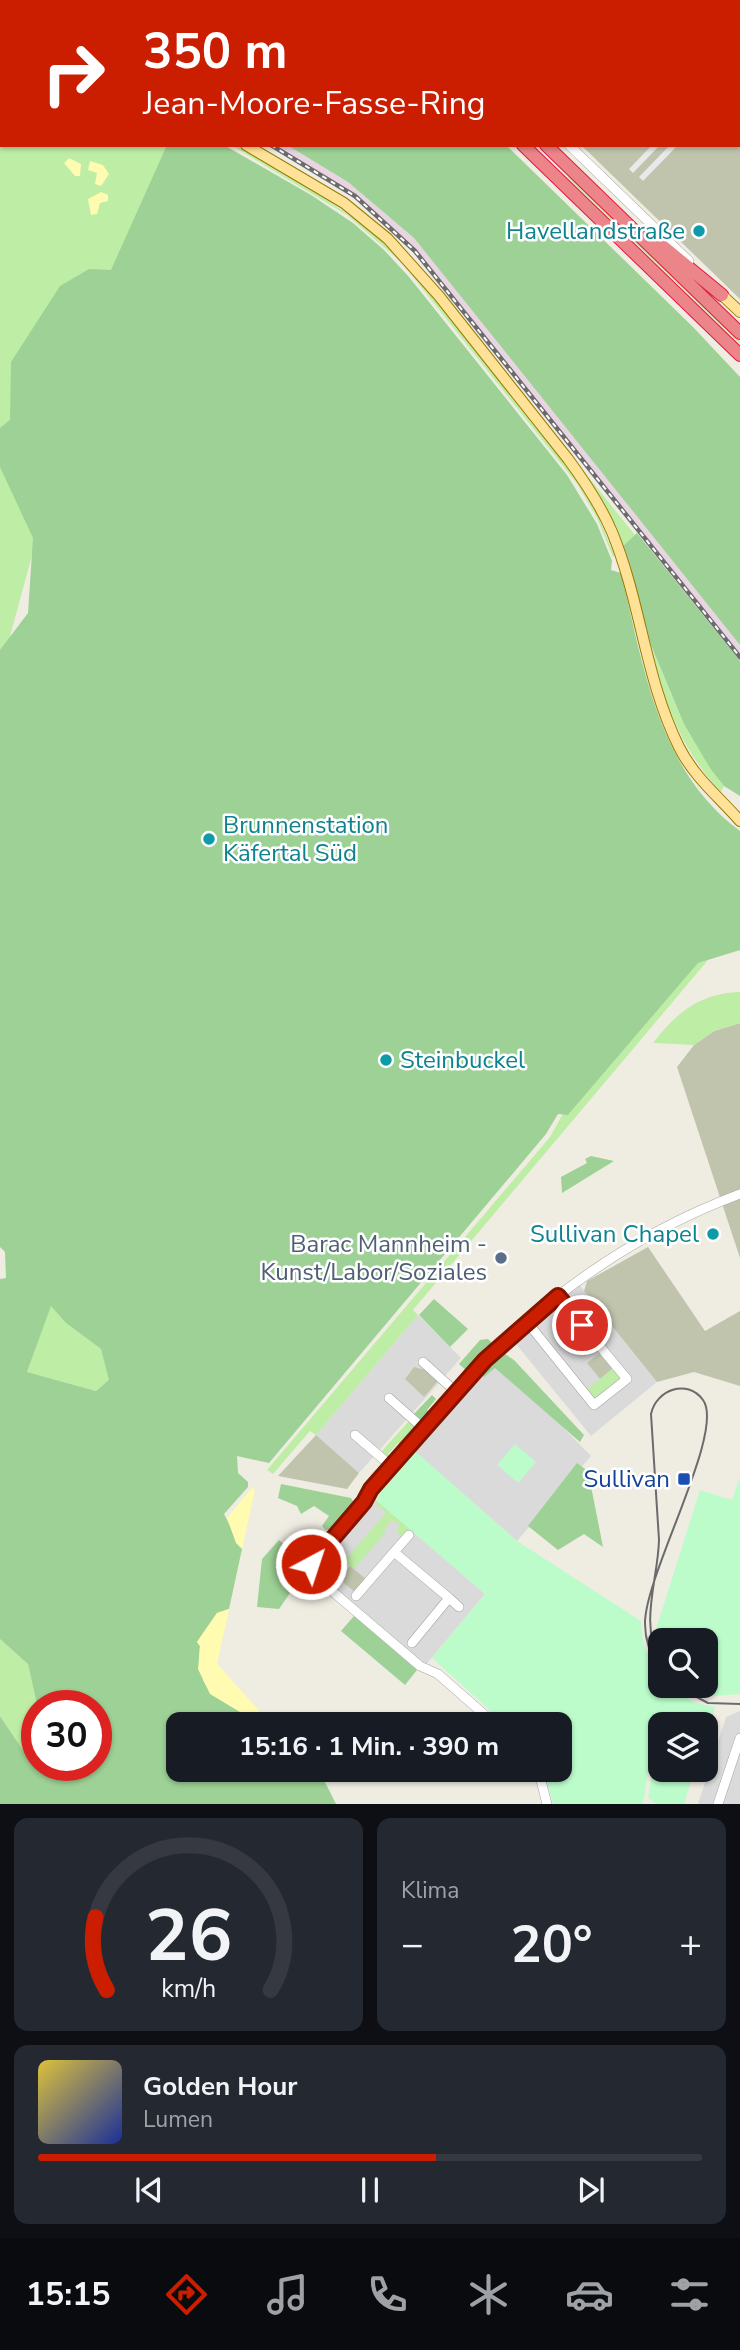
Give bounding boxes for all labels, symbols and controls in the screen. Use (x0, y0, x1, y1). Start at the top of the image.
text: 350 m (143, 18, 287, 85)
icon: right (28, 28, 119, 119)
text: Jean-Moore-Fasse-Ring (143, 82, 486, 125)
place label: Havellandstraße (506, 215, 685, 247)
marker: Havellandstraße (691, 223, 707, 239)
place label: Brunnenstation Käfertal Süd (223, 809, 388, 869)
marker: Brunnenstation Käfertal Süd (201, 831, 217, 847)
place label: Steinbuckel (400, 1044, 525, 1076)
marker: Steinbuckel (378, 1052, 394, 1068)
place label: Sullivan Chapel (530, 1218, 699, 1250)
marker: Sullivan Chapel (705, 1226, 721, 1242)
place label: Barac Mannheim - Kunst/Labor/Soziales (261, 1228, 487, 1288)
marker: Barac Mannheim - Kunst/Labor/Soziales (493, 1250, 509, 1266)
pin (552, 1295, 612, 1355)
icon: arrive (563, 1306, 601, 1344)
place label: Sullivan (584, 1463, 670, 1495)
marker: Sullivan (676, 1471, 692, 1487)
position arrow (274, 1527, 348, 1601)
map controls (648, 1628, 718, 1782)
button: search (648, 1628, 718, 1698)
speed limit sign: 30 (21, 1690, 112, 1781)
button: layers (648, 1712, 718, 1782)
text: 15:16 · 1 Min. · 390 m (239, 1729, 499, 1764)
text: Klima (401, 1875, 459, 1906)
text: 26 (145, 1887, 232, 1987)
text: 20° (510, 1909, 593, 1980)
text: − (401, 1919, 424, 1970)
text: + (679, 1919, 702, 1970)
text: km/h (161, 1972, 216, 2006)
text: Golden Hour (143, 2069, 298, 2104)
text: Lumen (143, 2104, 213, 2135)
icon: previous (130, 2171, 168, 2209)
icon: pause (351, 2171, 389, 2209)
icon: next (572, 2171, 610, 2209)
icon: directions (162, 2270, 211, 2319)
icon: music (263, 2270, 312, 2319)
icon: phone (363, 2270, 412, 2319)
icon: climate (464, 2270, 513, 2319)
icon: car (565, 2270, 614, 2319)
icon: filters (665, 2270, 714, 2319)
text: 15:15 (26, 2273, 111, 2316)

